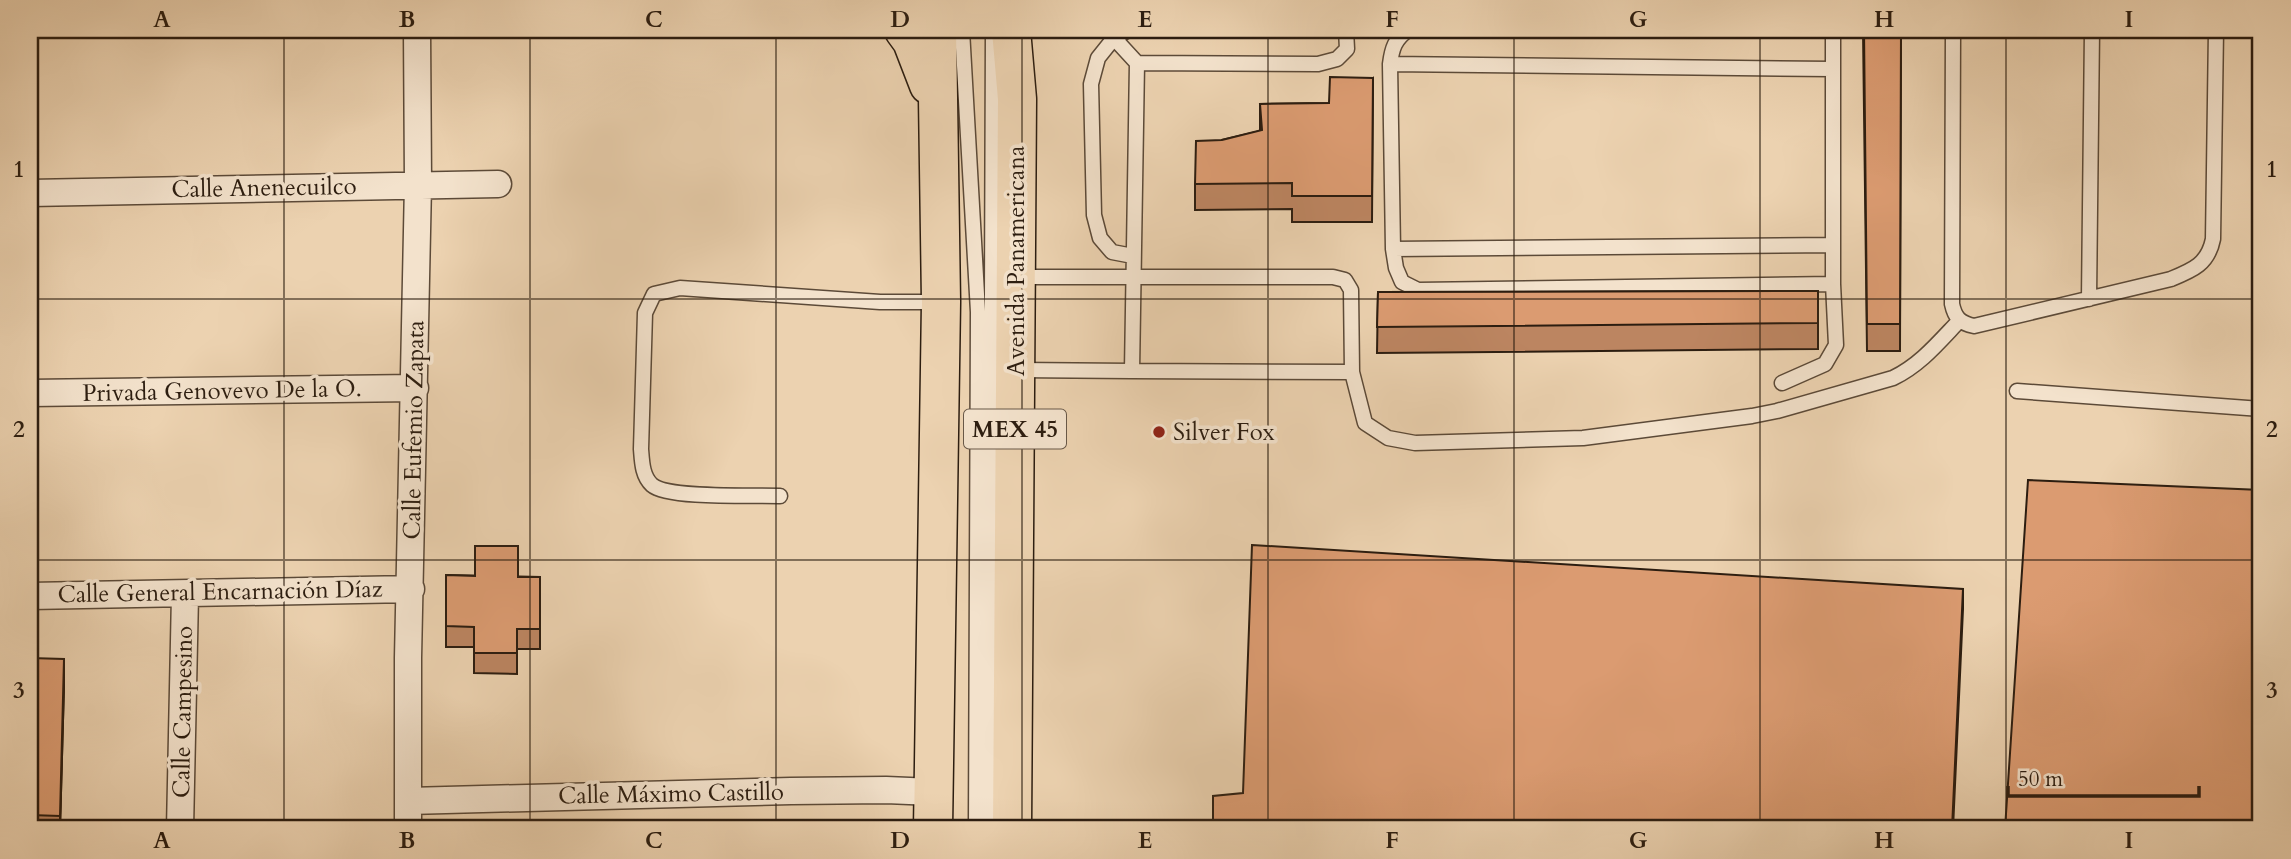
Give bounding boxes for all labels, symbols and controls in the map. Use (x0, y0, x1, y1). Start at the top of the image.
text: A (153, 4, 171, 35)
text: B (399, 4, 415, 35)
text: C (645, 4, 663, 35)
text: D (890, 4, 910, 35)
text: E (1138, 4, 1152, 35)
text: F (1385, 4, 1399, 35)
text: G (1629, 4, 1648, 35)
text: H (1874, 4, 1894, 35)
text: I (2125, 4, 2133, 35)
street label: Avenida Panamericana (1000, 145, 1033, 376)
text: 1 (13, 154, 25, 185)
text: 1 (2266, 154, 2278, 185)
street label: Calle Anenecuilco (171, 170, 357, 206)
street label: Calle Eufemio Zapata (396, 319, 432, 540)
street label: Privada Genovevo De la O. (82, 372, 362, 410)
road number: MEX 45 (964, 410, 1066, 448)
text: 2 (13, 414, 25, 445)
text: 2 (2266, 414, 2278, 445)
place label: Silver Fox (1173, 416, 1275, 449)
marker: Silver Fox (1151, 424, 1167, 440)
street label: Calle General Encarnación Díaz (57, 573, 383, 611)
street label: Calle Campesino (165, 626, 201, 798)
text: 3 (13, 675, 25, 706)
text: 3 (2266, 675, 2278, 706)
scale bar (2008, 754, 2198, 798)
text: 50 m (2018, 765, 2063, 794)
street label: Calle Máximo Castillo (558, 776, 784, 812)
text: A (153, 825, 171, 856)
text: B (399, 825, 415, 856)
text: C (645, 825, 663, 856)
text: D (890, 825, 910, 856)
text: E (1138, 825, 1152, 856)
text: F (1385, 825, 1399, 856)
text: G (1629, 825, 1648, 856)
text: H (1874, 825, 1894, 856)
text: I (2125, 825, 2133, 856)

